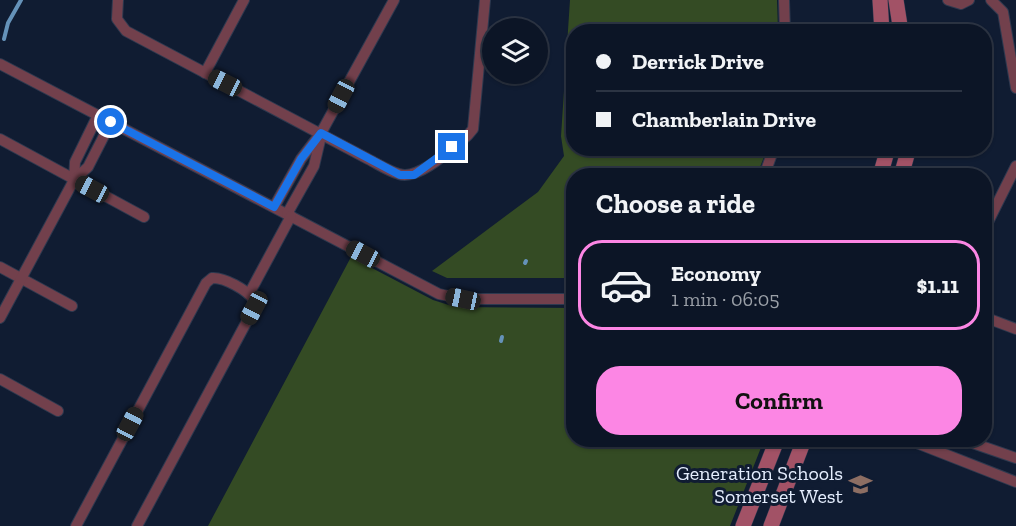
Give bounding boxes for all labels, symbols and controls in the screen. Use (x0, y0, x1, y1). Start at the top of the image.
map controls (482, 18, 548, 84)
button: layers (482, 18, 548, 84)
text: Derrick Drive (632, 48, 764, 75)
car (205, 67, 245, 99)
car (325, 76, 357, 116)
text: Chamberlain Drive (632, 106, 816, 133)
route start (97, 108, 124, 135)
route end (438, 133, 465, 160)
car (72, 173, 112, 205)
text: Choose a ride (596, 188, 755, 220)
car (343, 238, 383, 270)
icon: car (599, 258, 653, 312)
text: Economy (671, 260, 761, 287)
text: $1.11 (917, 272, 959, 299)
car (444, 286, 482, 312)
text: 1 min · 06:05 (671, 287, 779, 311)
car (238, 288, 270, 328)
button: Confirm (596, 366, 962, 435)
car (114, 404, 146, 444)
place label: Generation Schools Somerset West (676, 461, 844, 508)
school or university icon: Generation Schools Somerset West (848, 472, 874, 498)

